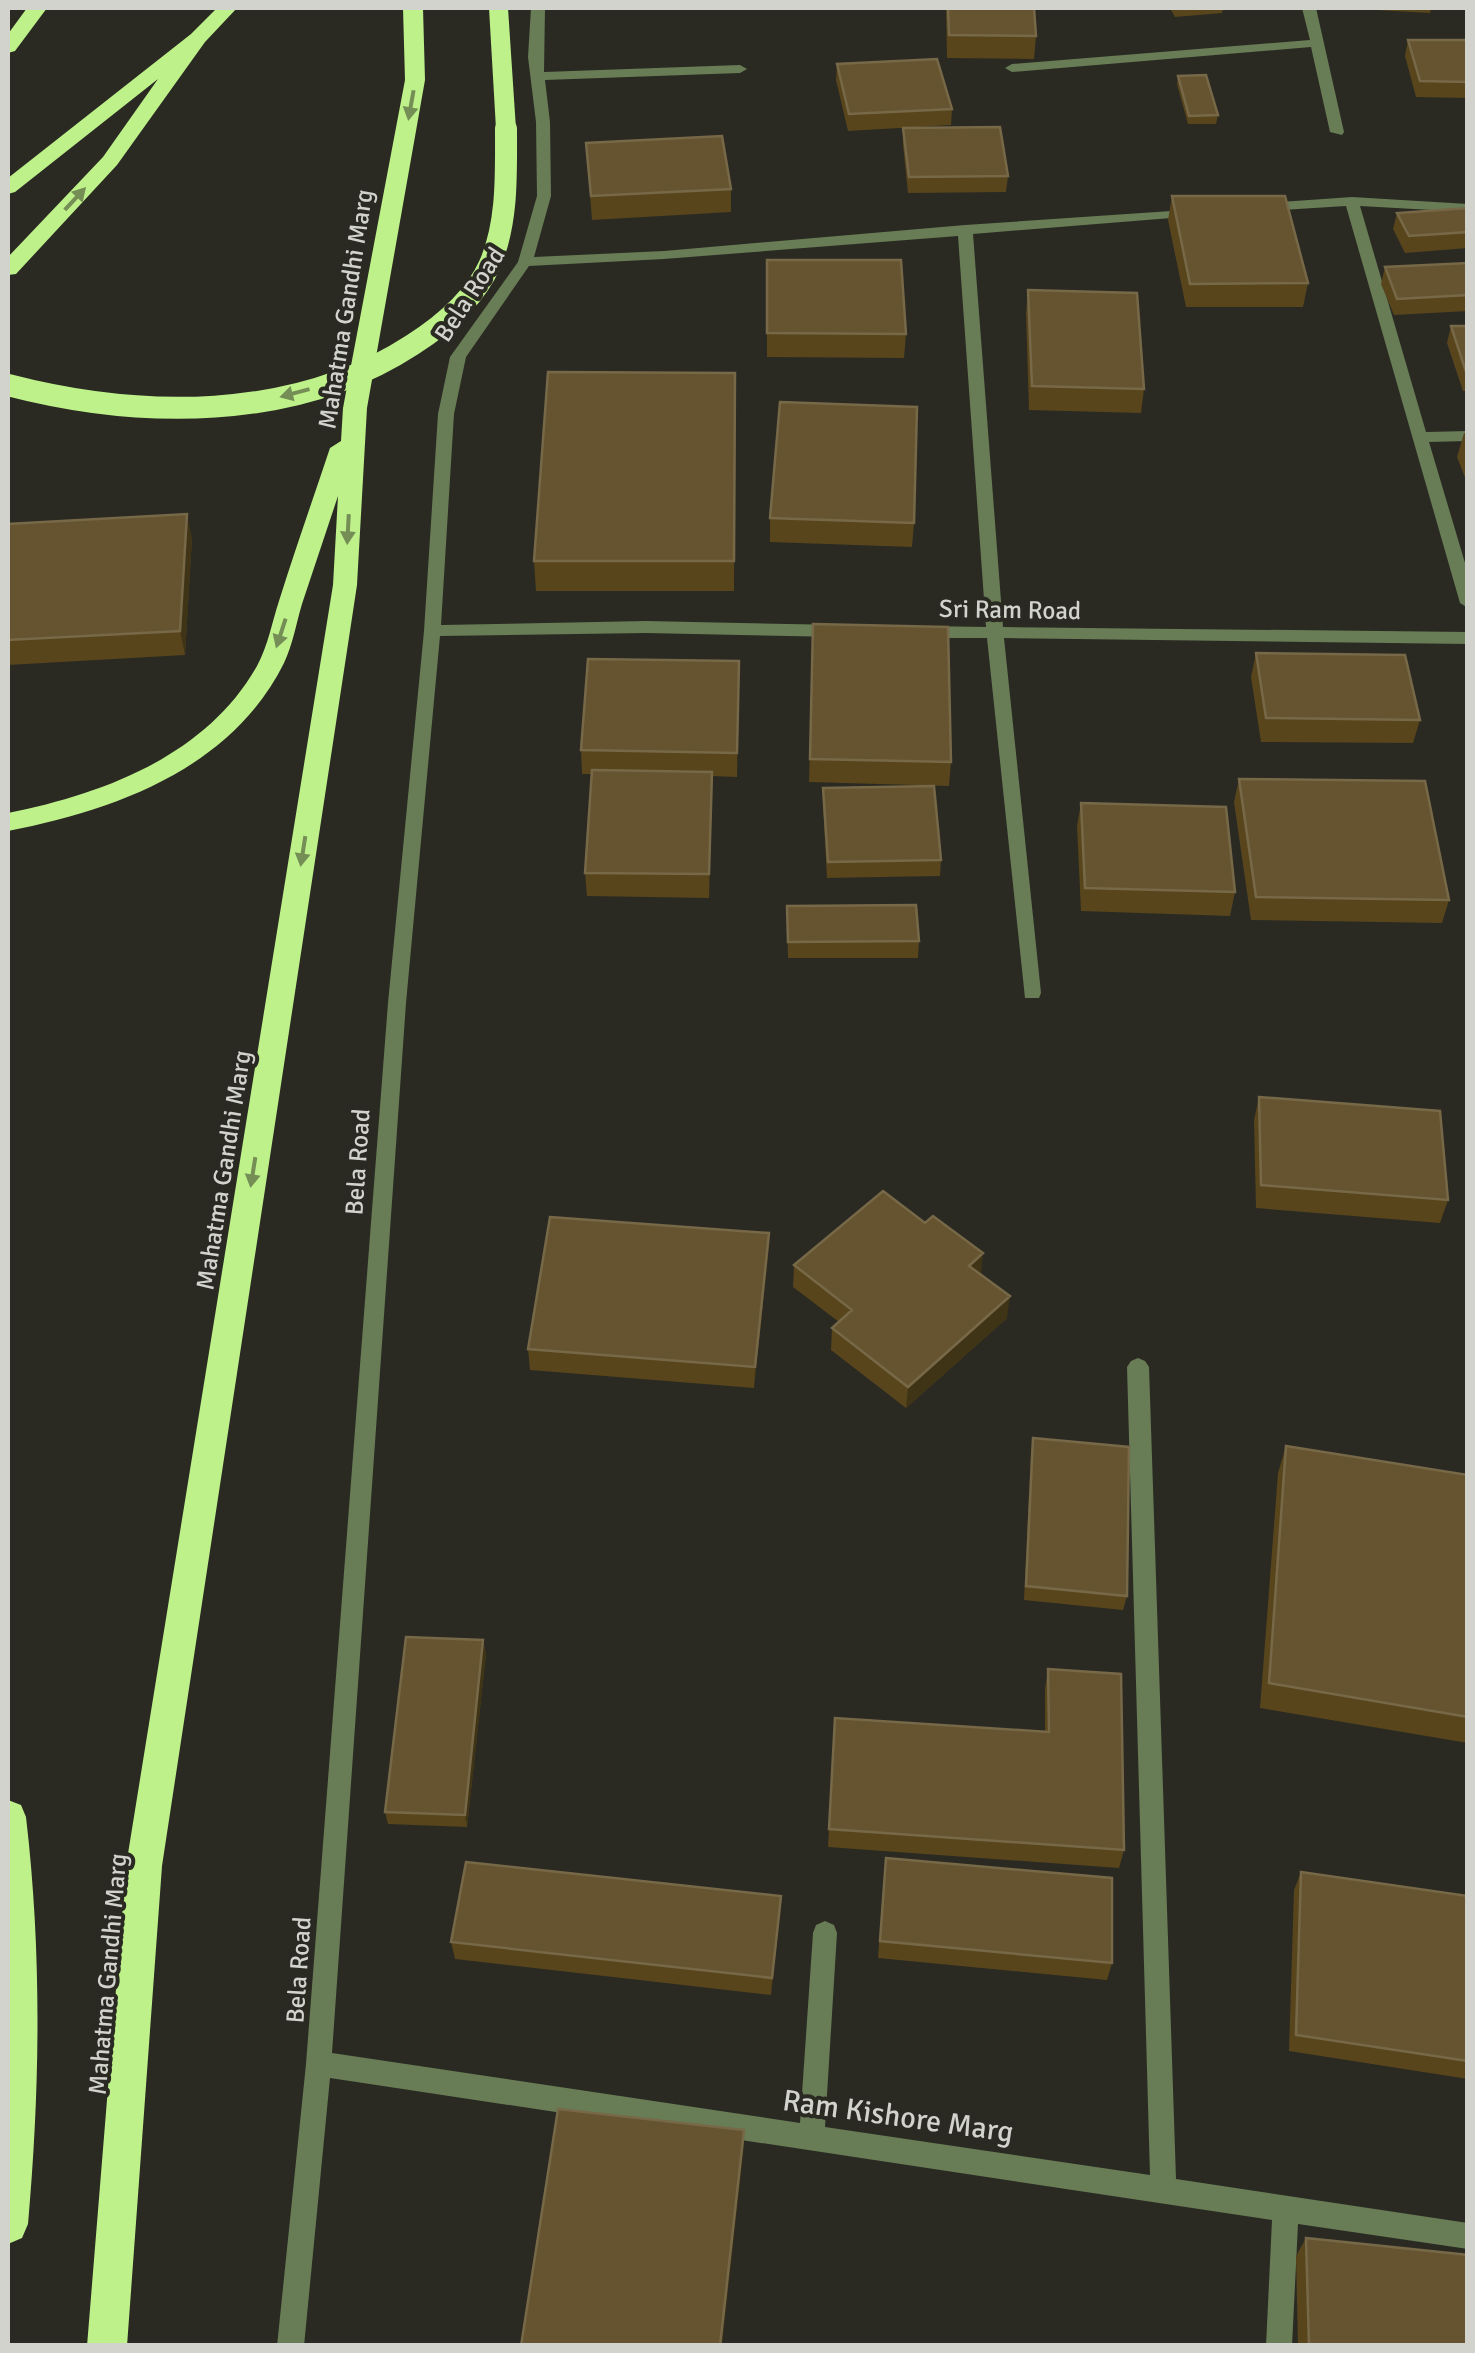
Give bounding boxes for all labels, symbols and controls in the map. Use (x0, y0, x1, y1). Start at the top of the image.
one-way arrow (403, 89, 418, 121)
one-way arrow (63, 187, 86, 211)
street label: Mahatma Gandhi Marg (311, 187, 380, 431)
street label: Bela Road (427, 241, 511, 347)
one-way arrow (279, 386, 310, 401)
one-way arrow (340, 514, 356, 546)
street label: Sri Ram Road (939, 593, 1081, 626)
one-way arrow (272, 619, 287, 649)
one-way arrow (295, 836, 311, 867)
street label: Mahatma Gandhi Marg (189, 1048, 258, 1292)
street label: Bela Road (338, 1108, 377, 1216)
one-way arrow (245, 1157, 260, 1188)
street label: Mahatma Gandhi Marg (81, 1852, 133, 2096)
street label: Bela Road (279, 1916, 318, 2024)
street label: Ram Kishore Marg (780, 2082, 1016, 2151)

